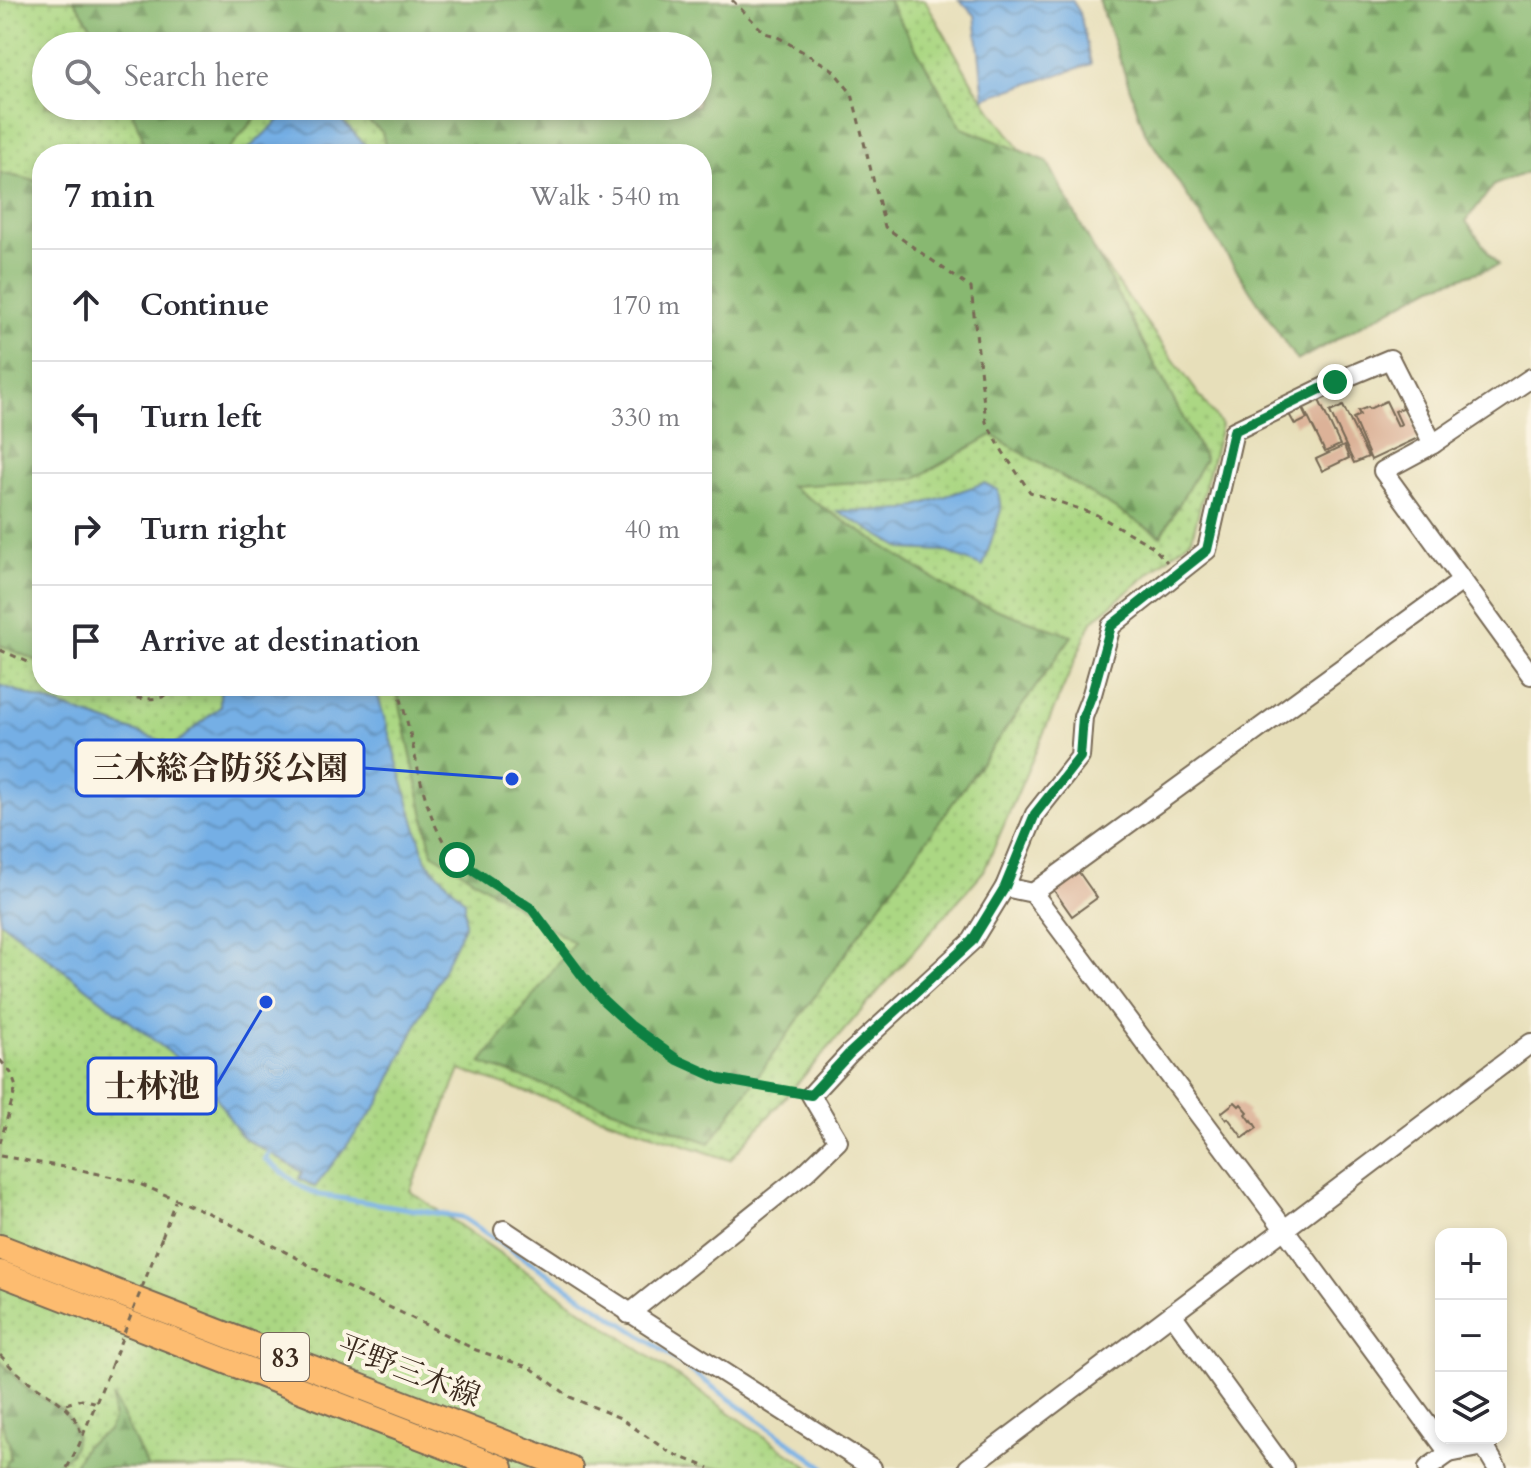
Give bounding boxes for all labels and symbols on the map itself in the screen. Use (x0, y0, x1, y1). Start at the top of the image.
route end (1317, 364, 1353, 400)
callout: 三木総合防災公園 (76, 740, 364, 796)
text: 三木総合防災公園 (92, 747, 348, 791)
route start (439, 842, 475, 878)
callout: 士林池 (88, 1058, 216, 1114)
text: 士林池 (104, 1065, 200, 1109)
street label: 平野三木線 (331, 1325, 486, 1417)
road number: 83 (261, 1333, 309, 1381)

